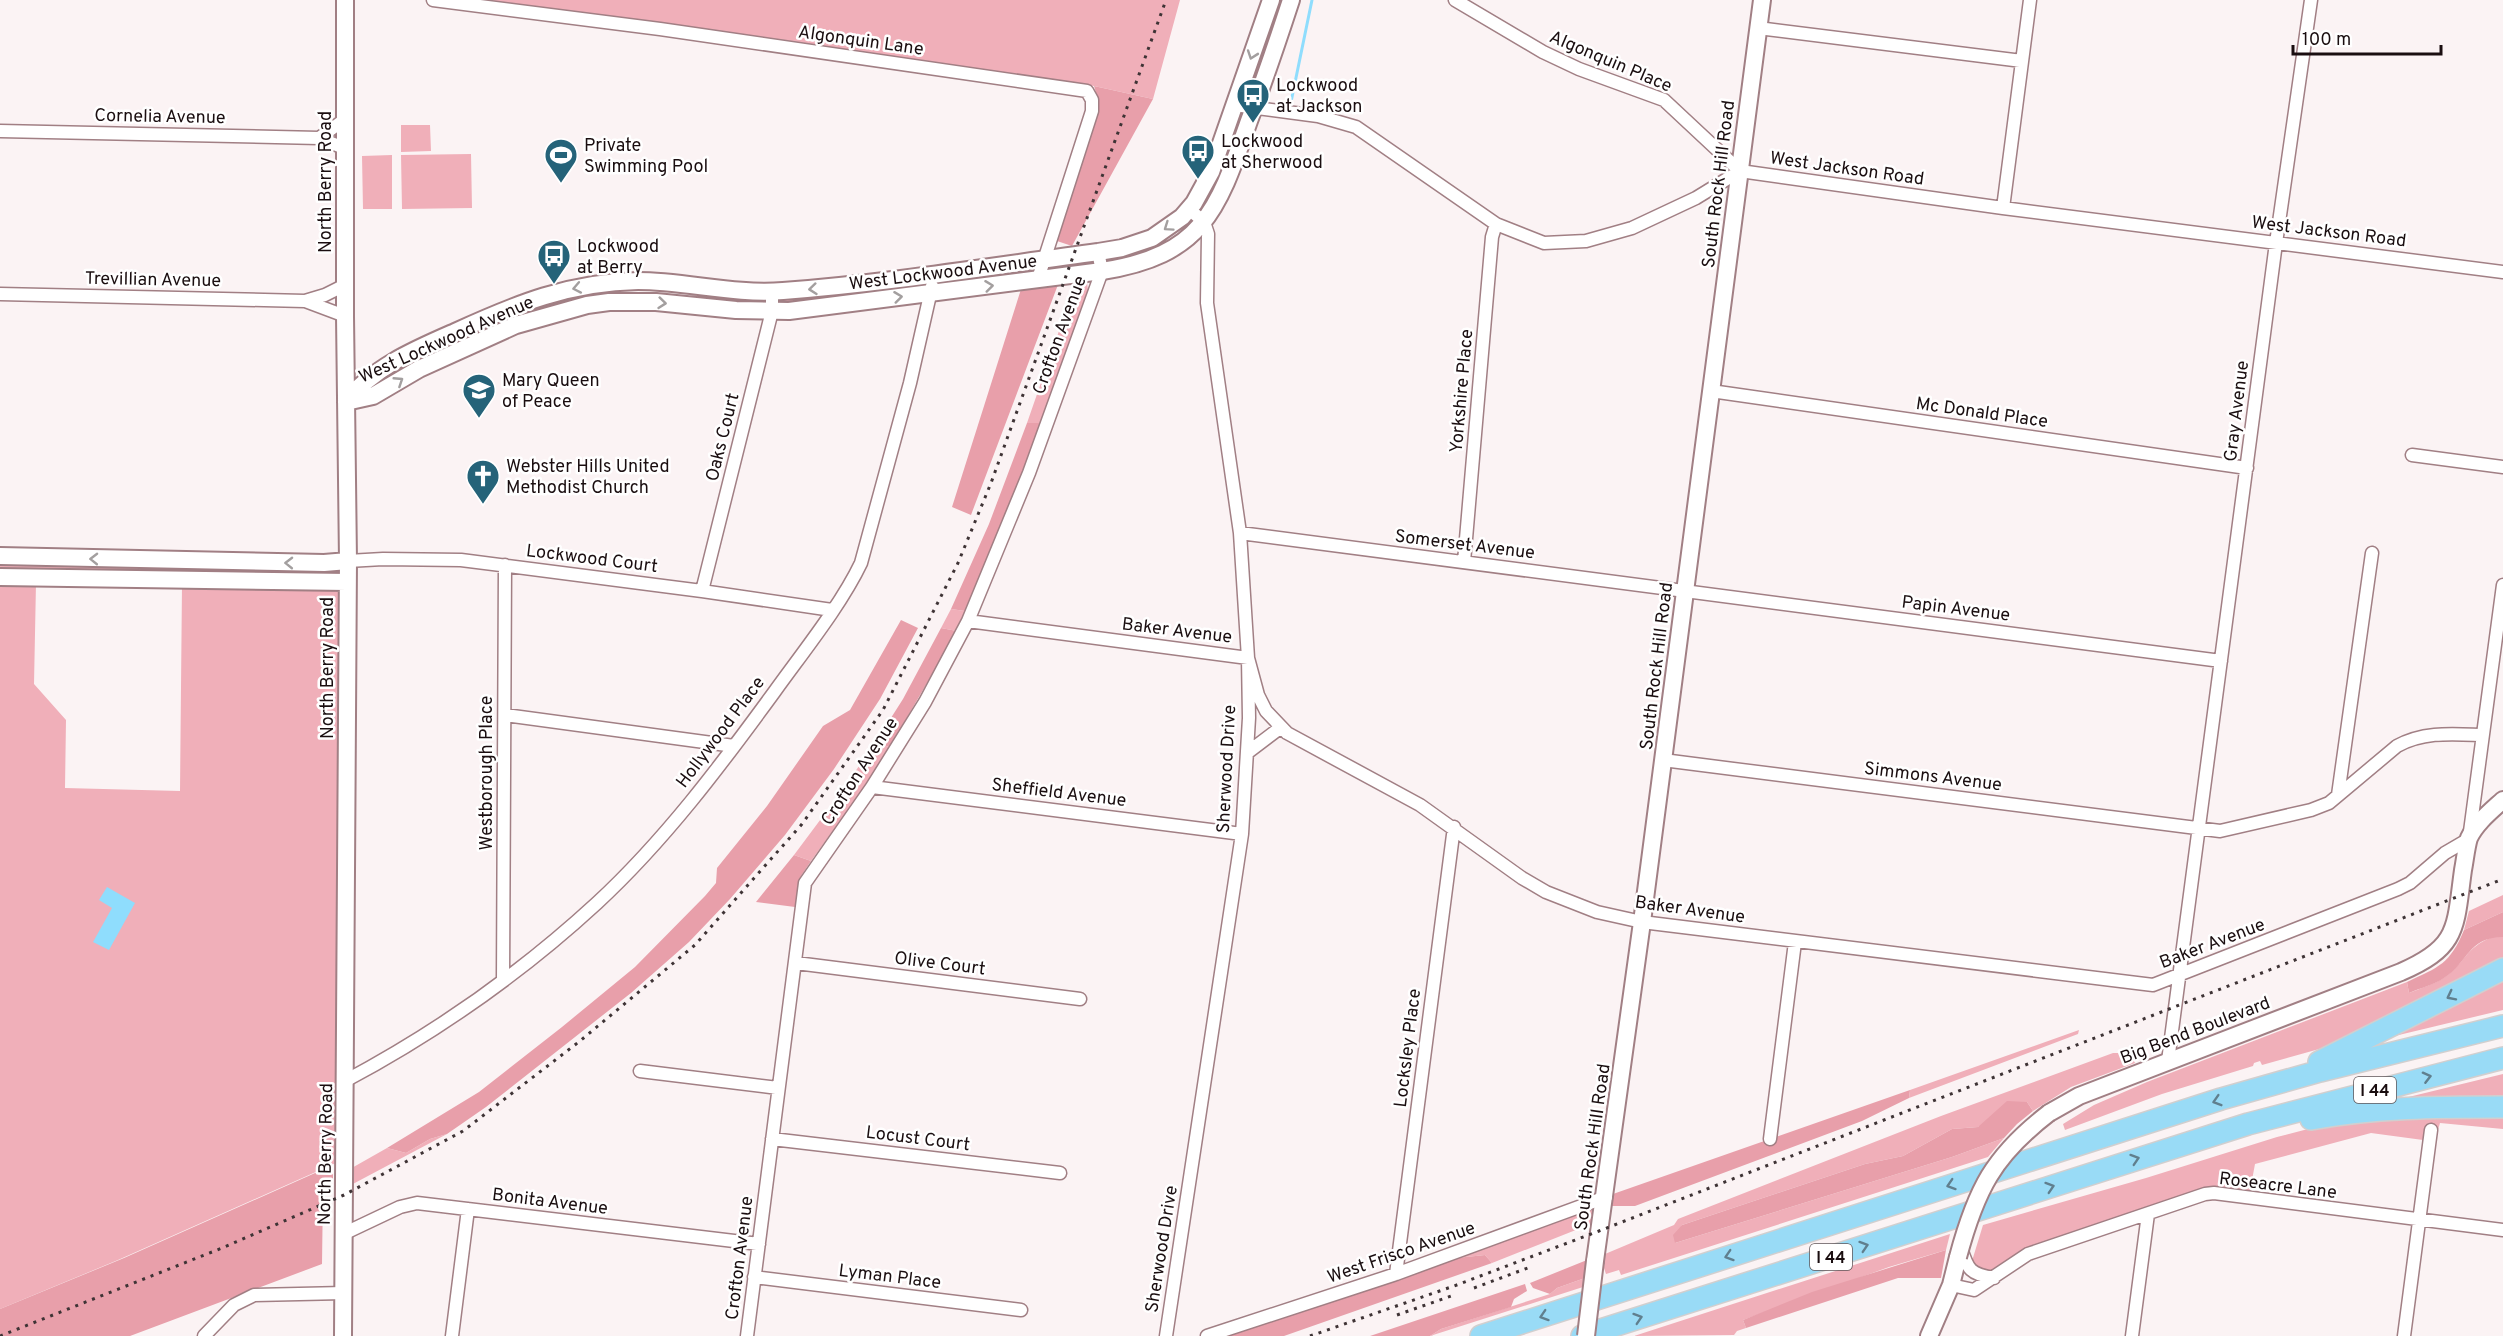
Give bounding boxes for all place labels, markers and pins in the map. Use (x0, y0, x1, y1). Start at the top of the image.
place label: Lockwood at Jackson (1276, 75, 1362, 119)
bus stop icon: Lockwood at Jackson (1235, 77, 1271, 124)
place label: Lockwood at Sherwood (1221, 131, 1323, 175)
bus stop icon: Lockwood at Sherwood (1180, 133, 1216, 180)
place label: Private Swimming Pool (584, 135, 708, 179)
sports icon: Private Swimming Pool (543, 137, 579, 184)
place label: Lockwood at Berry (577, 236, 659, 280)
bus stop icon: Lockwood at Berry (536, 238, 572, 285)
place label: Mary Queen of Peace (502, 370, 600, 414)
school or university icon: Mary Queen of Peace (461, 372, 497, 419)
place label: Webster Hills United Methodist Church (506, 456, 670, 500)
church icon: Webster Hills United Methodist Church (465, 458, 501, 505)

